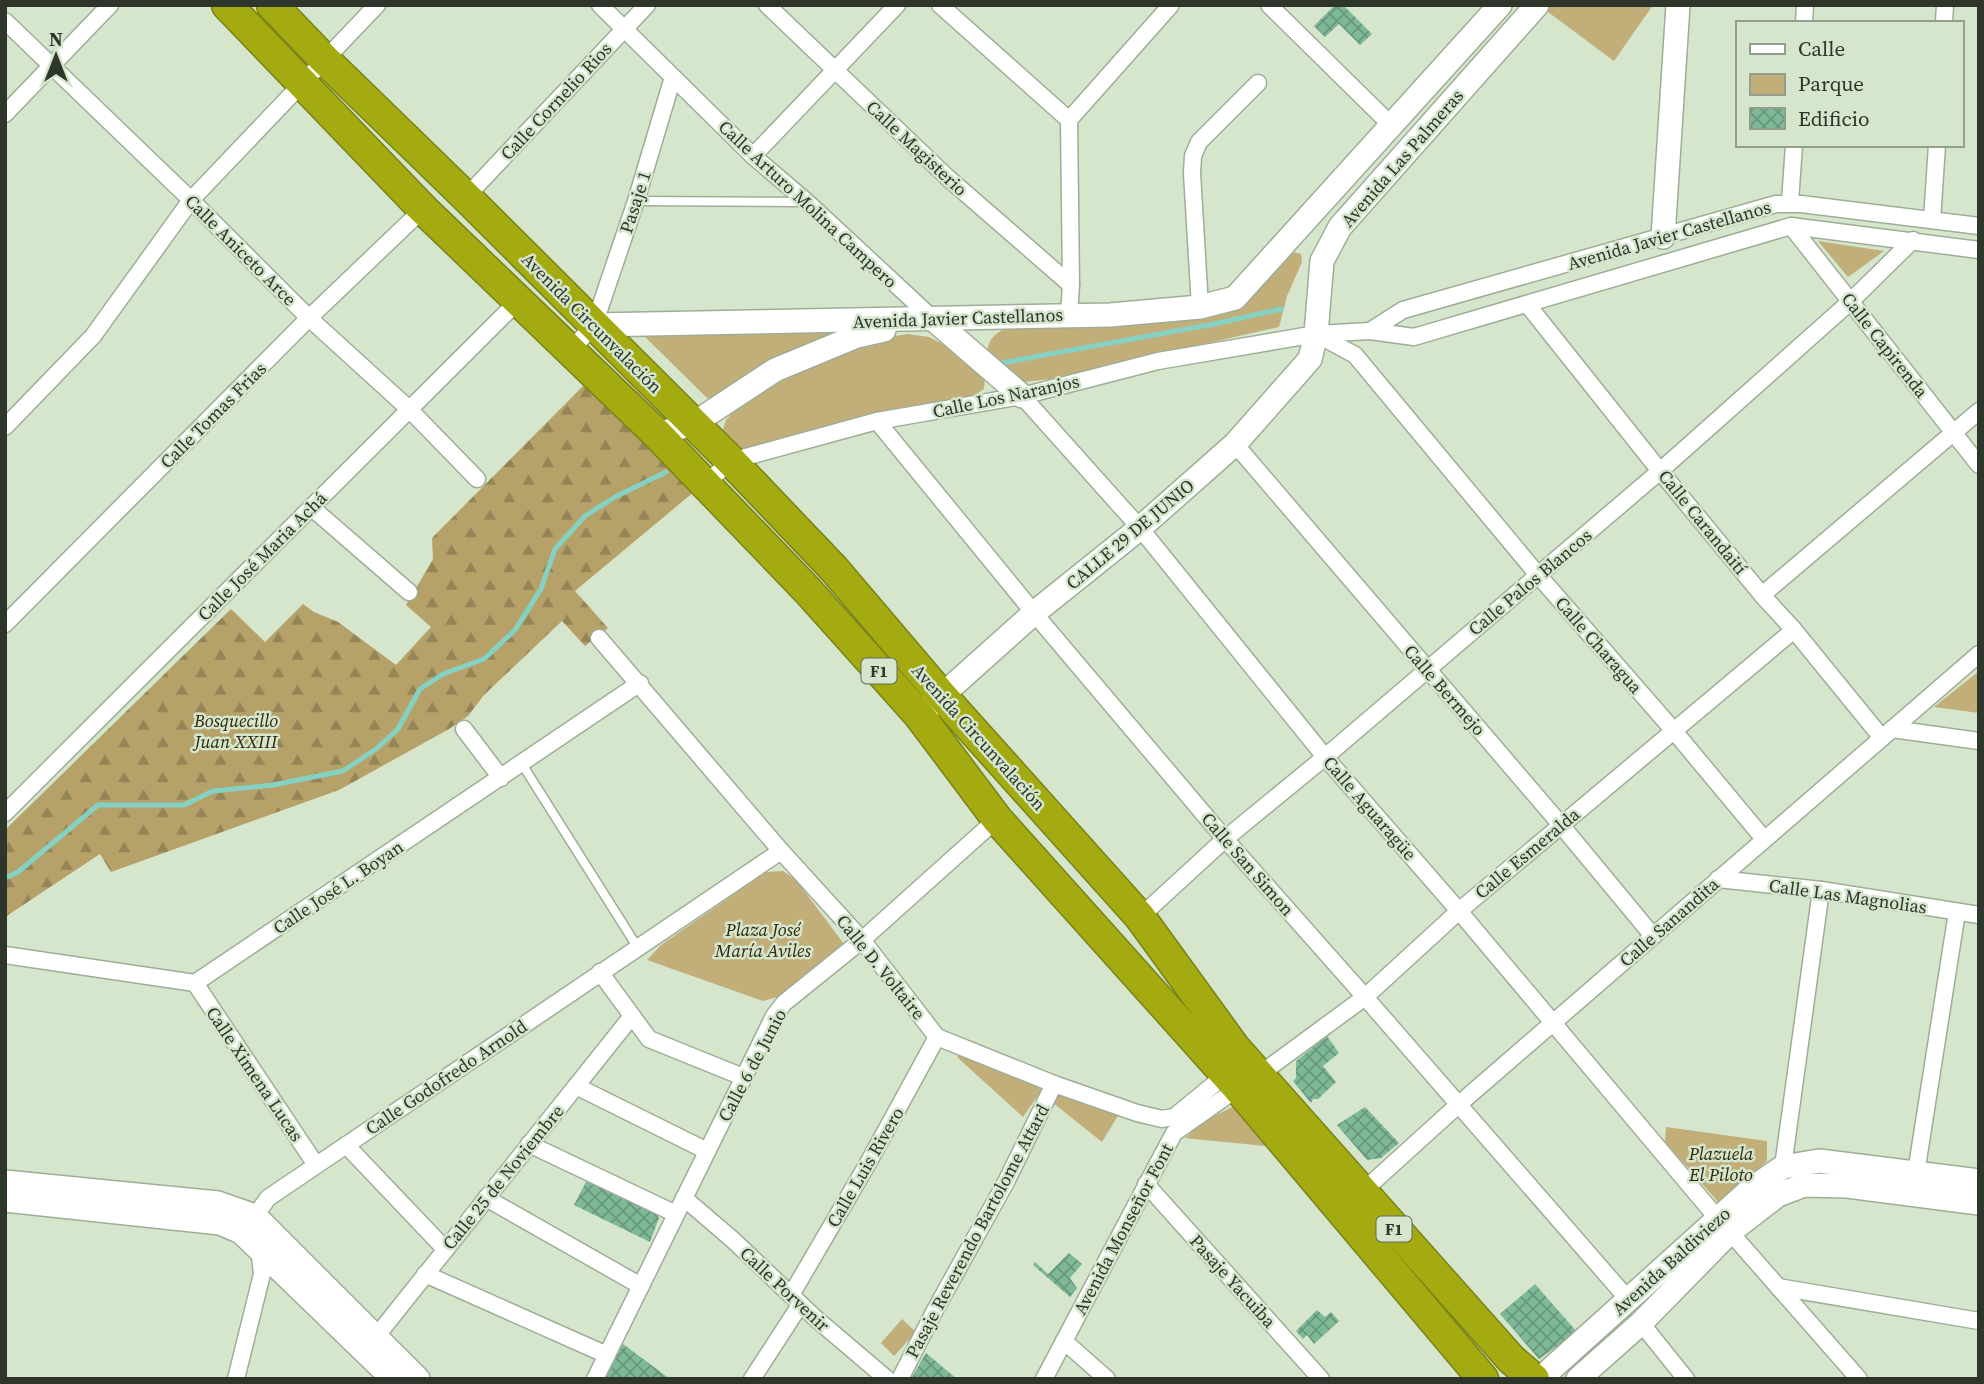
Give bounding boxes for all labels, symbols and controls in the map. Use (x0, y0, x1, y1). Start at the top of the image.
north arrow (21, 21, 91, 91)
legend (1736, 21, 1963, 147)
text: N (49, 26, 63, 52)
text: Calle (1798, 34, 1845, 63)
street label: Calle Cornelio Rios (495, 36, 617, 165)
text: Parque (1798, 69, 1864, 98)
street label: Avenida Las Palmeras (1335, 84, 1469, 232)
street label: Calle Magisterio (861, 95, 973, 202)
text: Edificio (1798, 104, 1870, 133)
street label: Calle Arturo Molina Campero (713, 114, 903, 294)
street label: Pasaje 1 (613, 168, 657, 236)
street label: Calle Aniceto Arce (180, 189, 302, 311)
street label: Avenida Javier Castellanos (1564, 194, 1774, 276)
street label: Avenida Circunvalación (516, 247, 668, 399)
street label: Calle Capirenda (1836, 287, 1935, 404)
street label: Avenida Javier Castellanos (852, 302, 1064, 334)
street label: Calle Tomas Frias (154, 356, 272, 474)
street label: Calle Los Naranjos (930, 368, 1082, 424)
street label: Calle Carandaití (1653, 464, 1753, 580)
street label: CALLE 29 DE JUNIO (1061, 473, 1199, 595)
street label: Calle José Maria Achá (192, 485, 333, 626)
street label: Calle Palos Blancos (1463, 523, 1597, 641)
street label: Calle Charagua (1550, 591, 1649, 700)
street label: Calle Bermejo (1398, 639, 1492, 741)
road number: F1 (862, 658, 896, 684)
street label: Avenida Circunvalación (906, 658, 1052, 816)
park label: Bosquecillo Juan XXIII (192, 708, 278, 754)
street label: Calle Aguaragüe (1318, 750, 1422, 866)
street label: Calle Esmeralda (1469, 801, 1585, 904)
street label: Calle San Simon (1196, 807, 1300, 921)
street label: Calle José L. Boyan (268, 834, 408, 940)
street label: Calle Sanandita (1614, 871, 1725, 972)
street label: Calle Las Magnolias (1768, 873, 1929, 919)
street label: Calle D. Voltaire (831, 909, 931, 1025)
park label: Plaza José María Aviles (714, 917, 811, 963)
street label: Calle Ximena Lucas (201, 1002, 310, 1147)
street label: Calle 6 de Junio (712, 1004, 792, 1126)
street label: Calle Godofredo Arnold (360, 1014, 532, 1140)
street label: Calle 25 de Noviembre (437, 1099, 569, 1255)
street label: Pasaje Reverendo Bartolome Attard (899, 1100, 1055, 1362)
street label: Calle Luis Rivero (820, 1102, 910, 1232)
street label: Avenida Monseñor Font (1067, 1139, 1179, 1319)
park label: Plazuela El Piloto (1688, 1141, 1754, 1187)
street label: Avenida Baldiviezo (1606, 1201, 1736, 1321)
road number: F1 (1376, 1217, 1412, 1242)
street label: Pasaje Yacuiba (1184, 1229, 1282, 1334)
street label: Calle Porvenir (735, 1241, 836, 1337)

